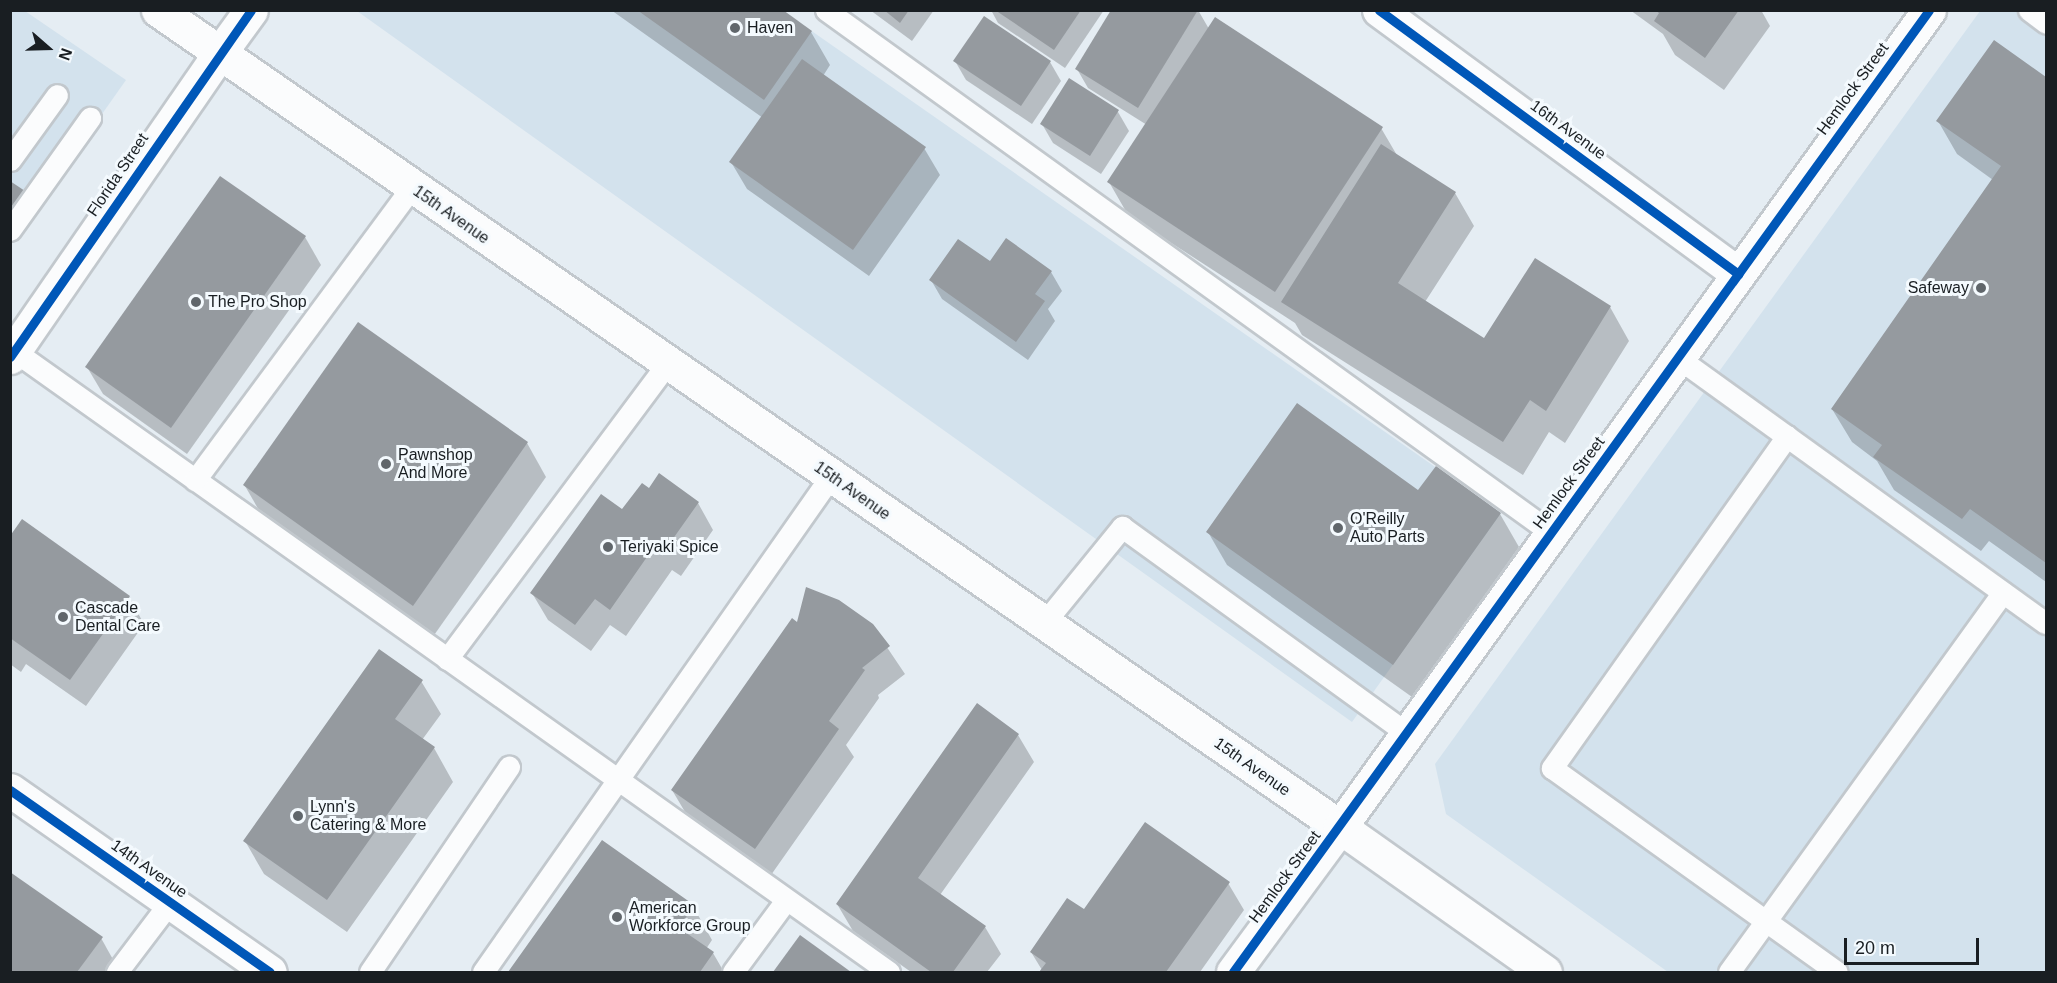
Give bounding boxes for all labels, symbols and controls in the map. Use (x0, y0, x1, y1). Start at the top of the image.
north arrow (18, 18, 78, 78)
place label: Haven (747, 18, 793, 38)
marker: Haven (728, 21, 742, 35)
street label: Hemlock Street (1813, 39, 1893, 139)
text: N (55, 46, 75, 63)
street label: 16th Avenue (1526, 96, 1610, 164)
street label: Florida Street (83, 130, 153, 220)
street label: 15th Avenue (409, 181, 493, 249)
place label: Safeway (1908, 278, 1969, 298)
marker: Safeway (1974, 281, 1988, 295)
place label: The Pro Shop (208, 292, 307, 312)
marker: The Pro Shop (189, 295, 203, 309)
street label: Hemlock Street (1529, 433, 1609, 533)
place label: Pawnshop And More (398, 445, 473, 483)
marker: Pawnshop And More (379, 457, 393, 471)
street label: 15th Avenue (810, 457, 894, 525)
place label: O'Reilly Auto Parts (1350, 509, 1425, 547)
marker: O'Reilly Auto Parts (1331, 521, 1345, 535)
place label: Teriyaki Spice (620, 537, 719, 557)
marker: Teriyaki Spice (601, 540, 615, 554)
place label: Cascade Dental Care (75, 598, 160, 636)
marker: Cascade Dental Care (56, 610, 70, 624)
street label: 15th Avenue (1210, 733, 1294, 801)
place label: Lynn's Catering & More (310, 797, 426, 835)
marker: Lynn's Catering & More (291, 809, 305, 823)
street label: Hemlock Street (1245, 827, 1325, 927)
street label: 14th Avenue (107, 835, 191, 903)
place label: American Workforce Group (629, 898, 751, 936)
marker: American Workforce Group (610, 910, 624, 924)
scale bar (1847, 926, 1982, 964)
text: 20 m (1855, 938, 1895, 958)

